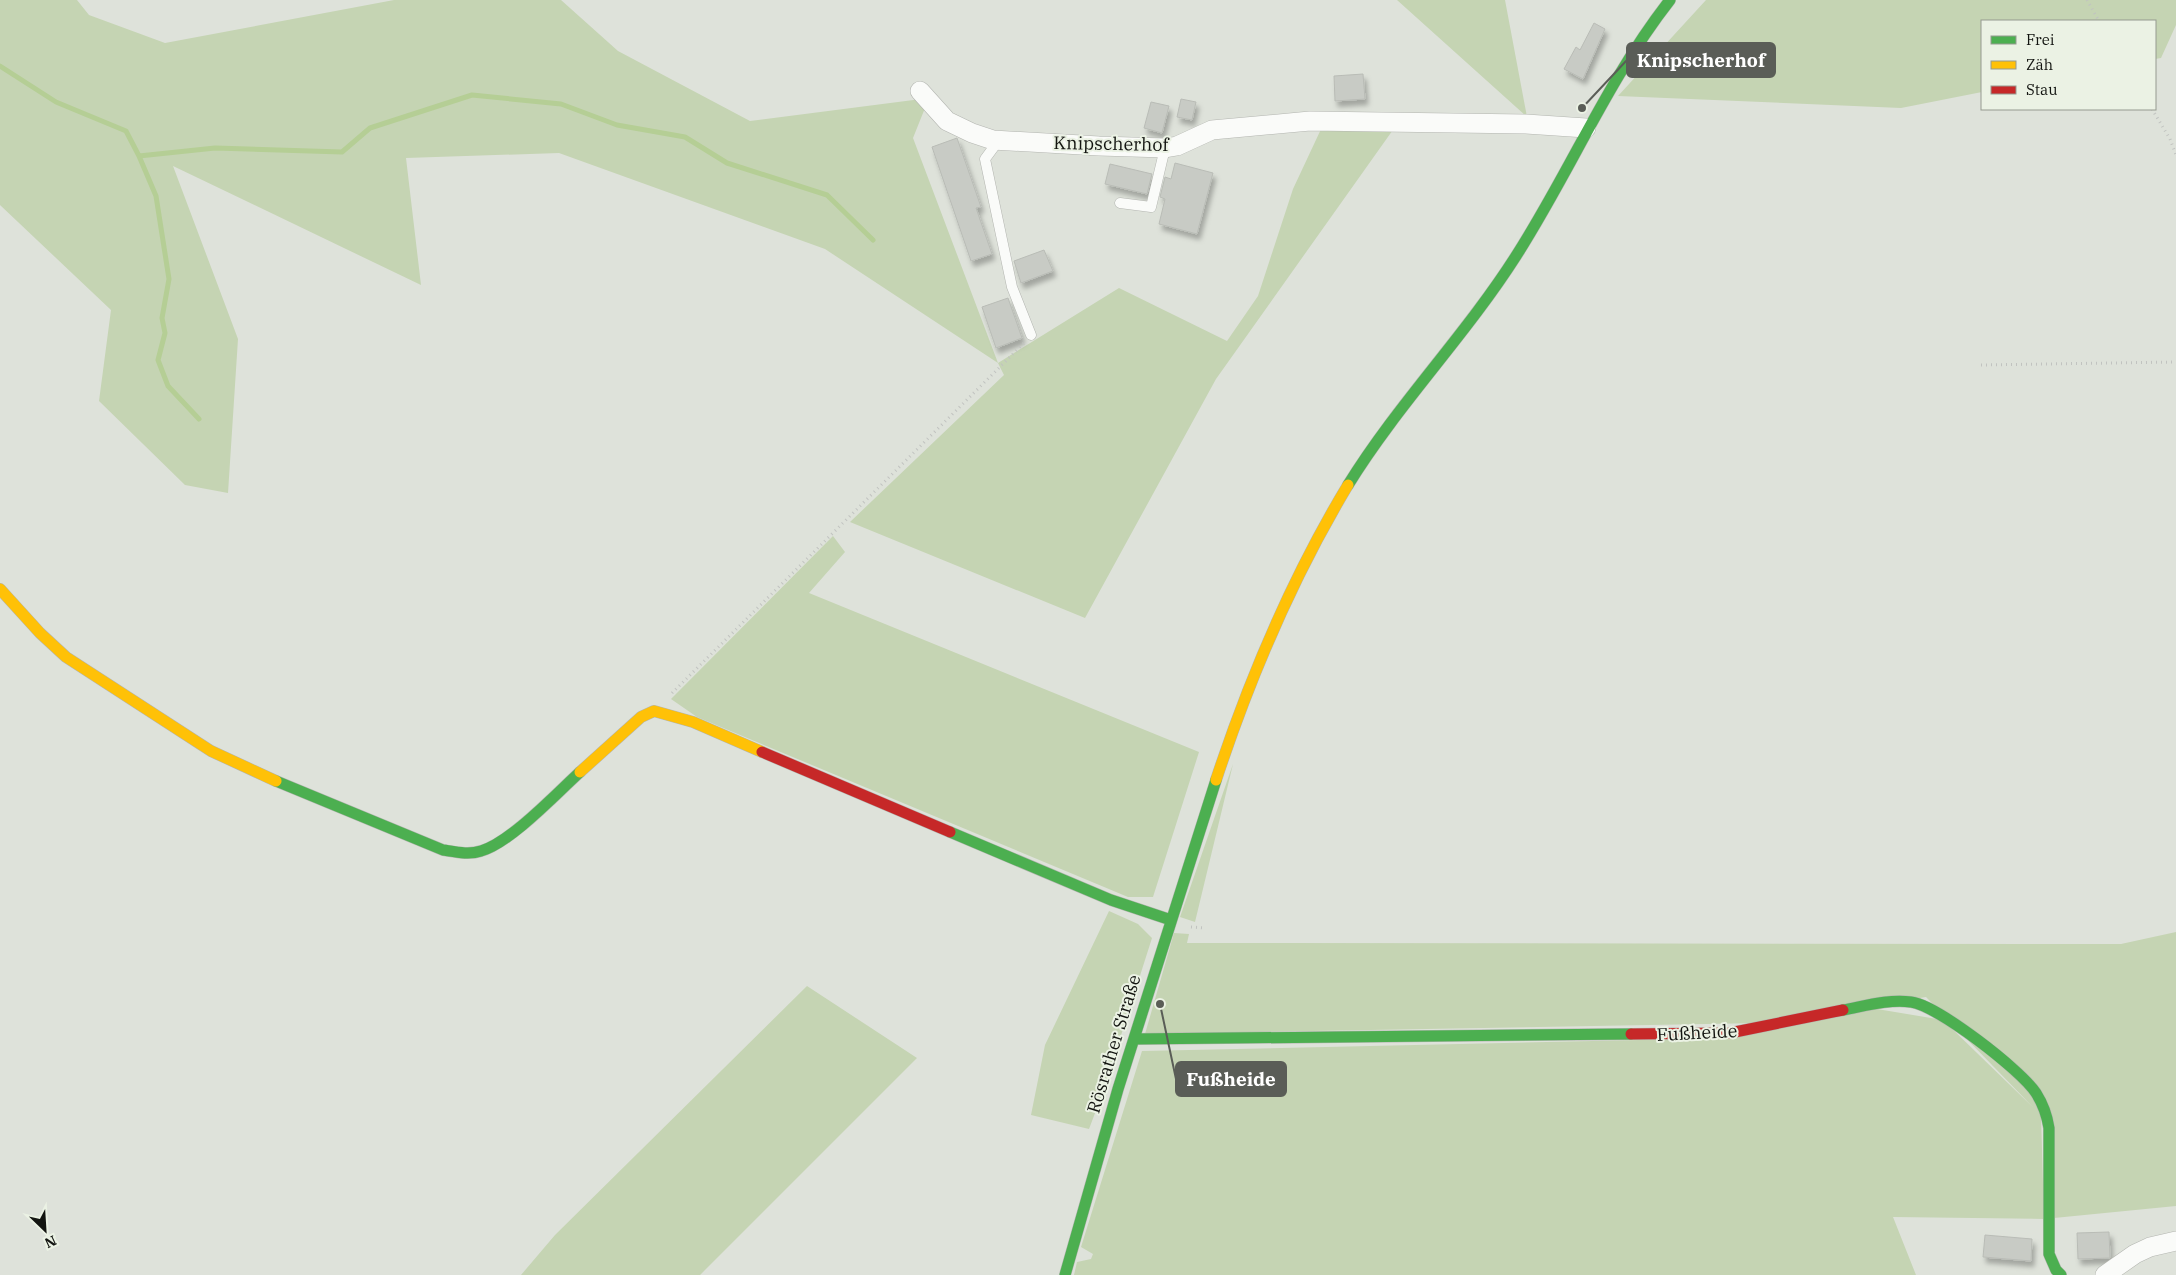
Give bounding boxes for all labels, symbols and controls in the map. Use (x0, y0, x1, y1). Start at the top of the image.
legend (1981, 20, 2156, 110)
text: Frei (2026, 30, 2055, 49)
callout: Knipscherhof (1627, 43, 1775, 77)
text: Knipscherhof (1637, 48, 1767, 72)
text: Zäh (2026, 55, 2053, 74)
text: Stau (2026, 80, 2058, 99)
street label: Knipscherhof (1053, 131, 1171, 156)
street label: Rösrather Straße (1082, 972, 1146, 1116)
street label: Fußheide (1656, 1019, 1738, 1046)
callout: Fußheide (1176, 1062, 1286, 1096)
text: Fußheide (1186, 1067, 1276, 1091)
north arrow (20, 1205, 70, 1255)
text: N (42, 1231, 59, 1252)

